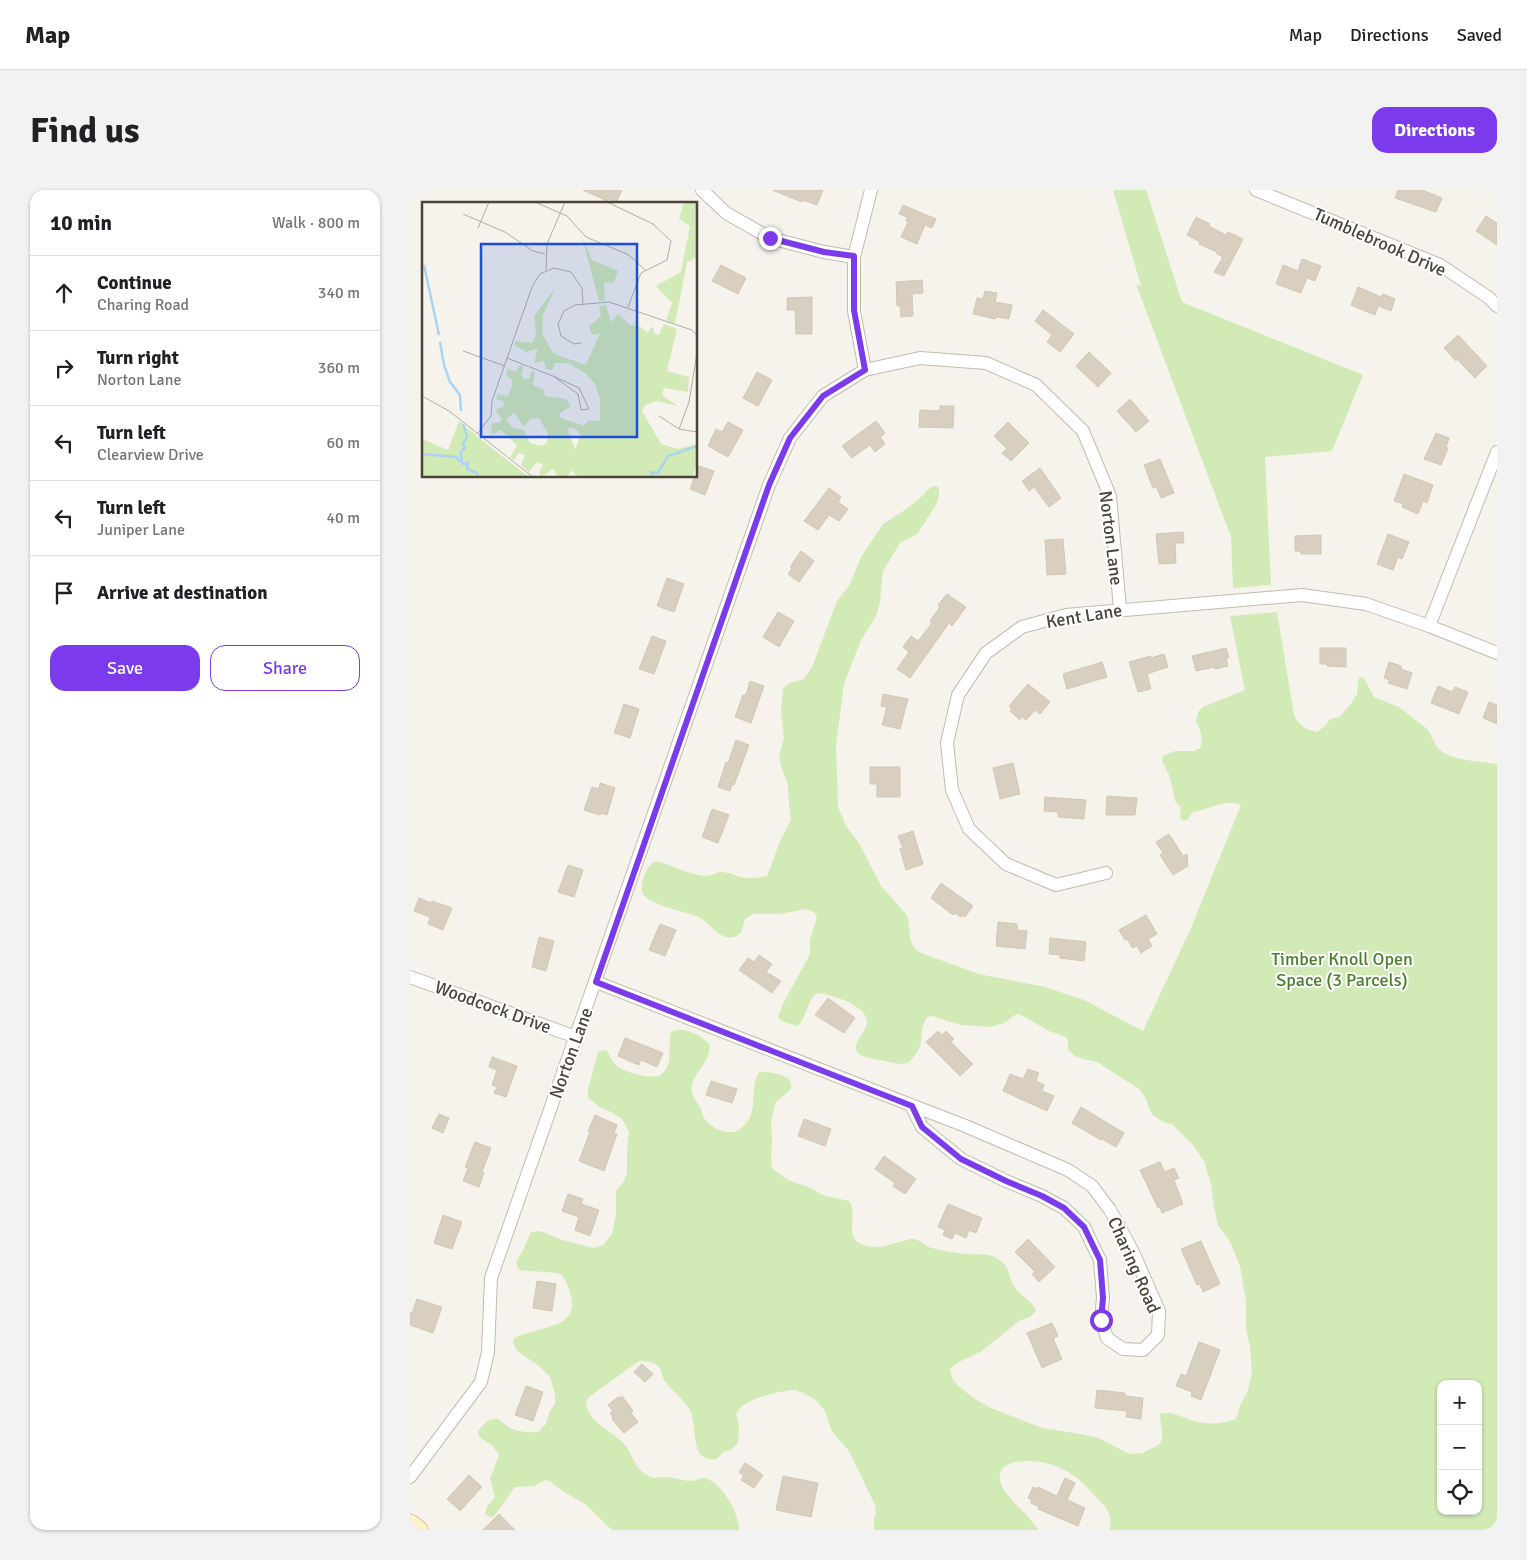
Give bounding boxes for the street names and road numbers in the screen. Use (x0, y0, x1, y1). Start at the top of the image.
street label: Tumblebrook Drive (1310, 203, 1450, 281)
street label: Norton Lane (1094, 489, 1128, 587)
street label: Kent Lane (1044, 599, 1124, 633)
street label: Woodcock Drive (432, 976, 554, 1038)
street label: Norton Lane (544, 1005, 598, 1101)
street label: Charing Road (1103, 1213, 1165, 1317)

